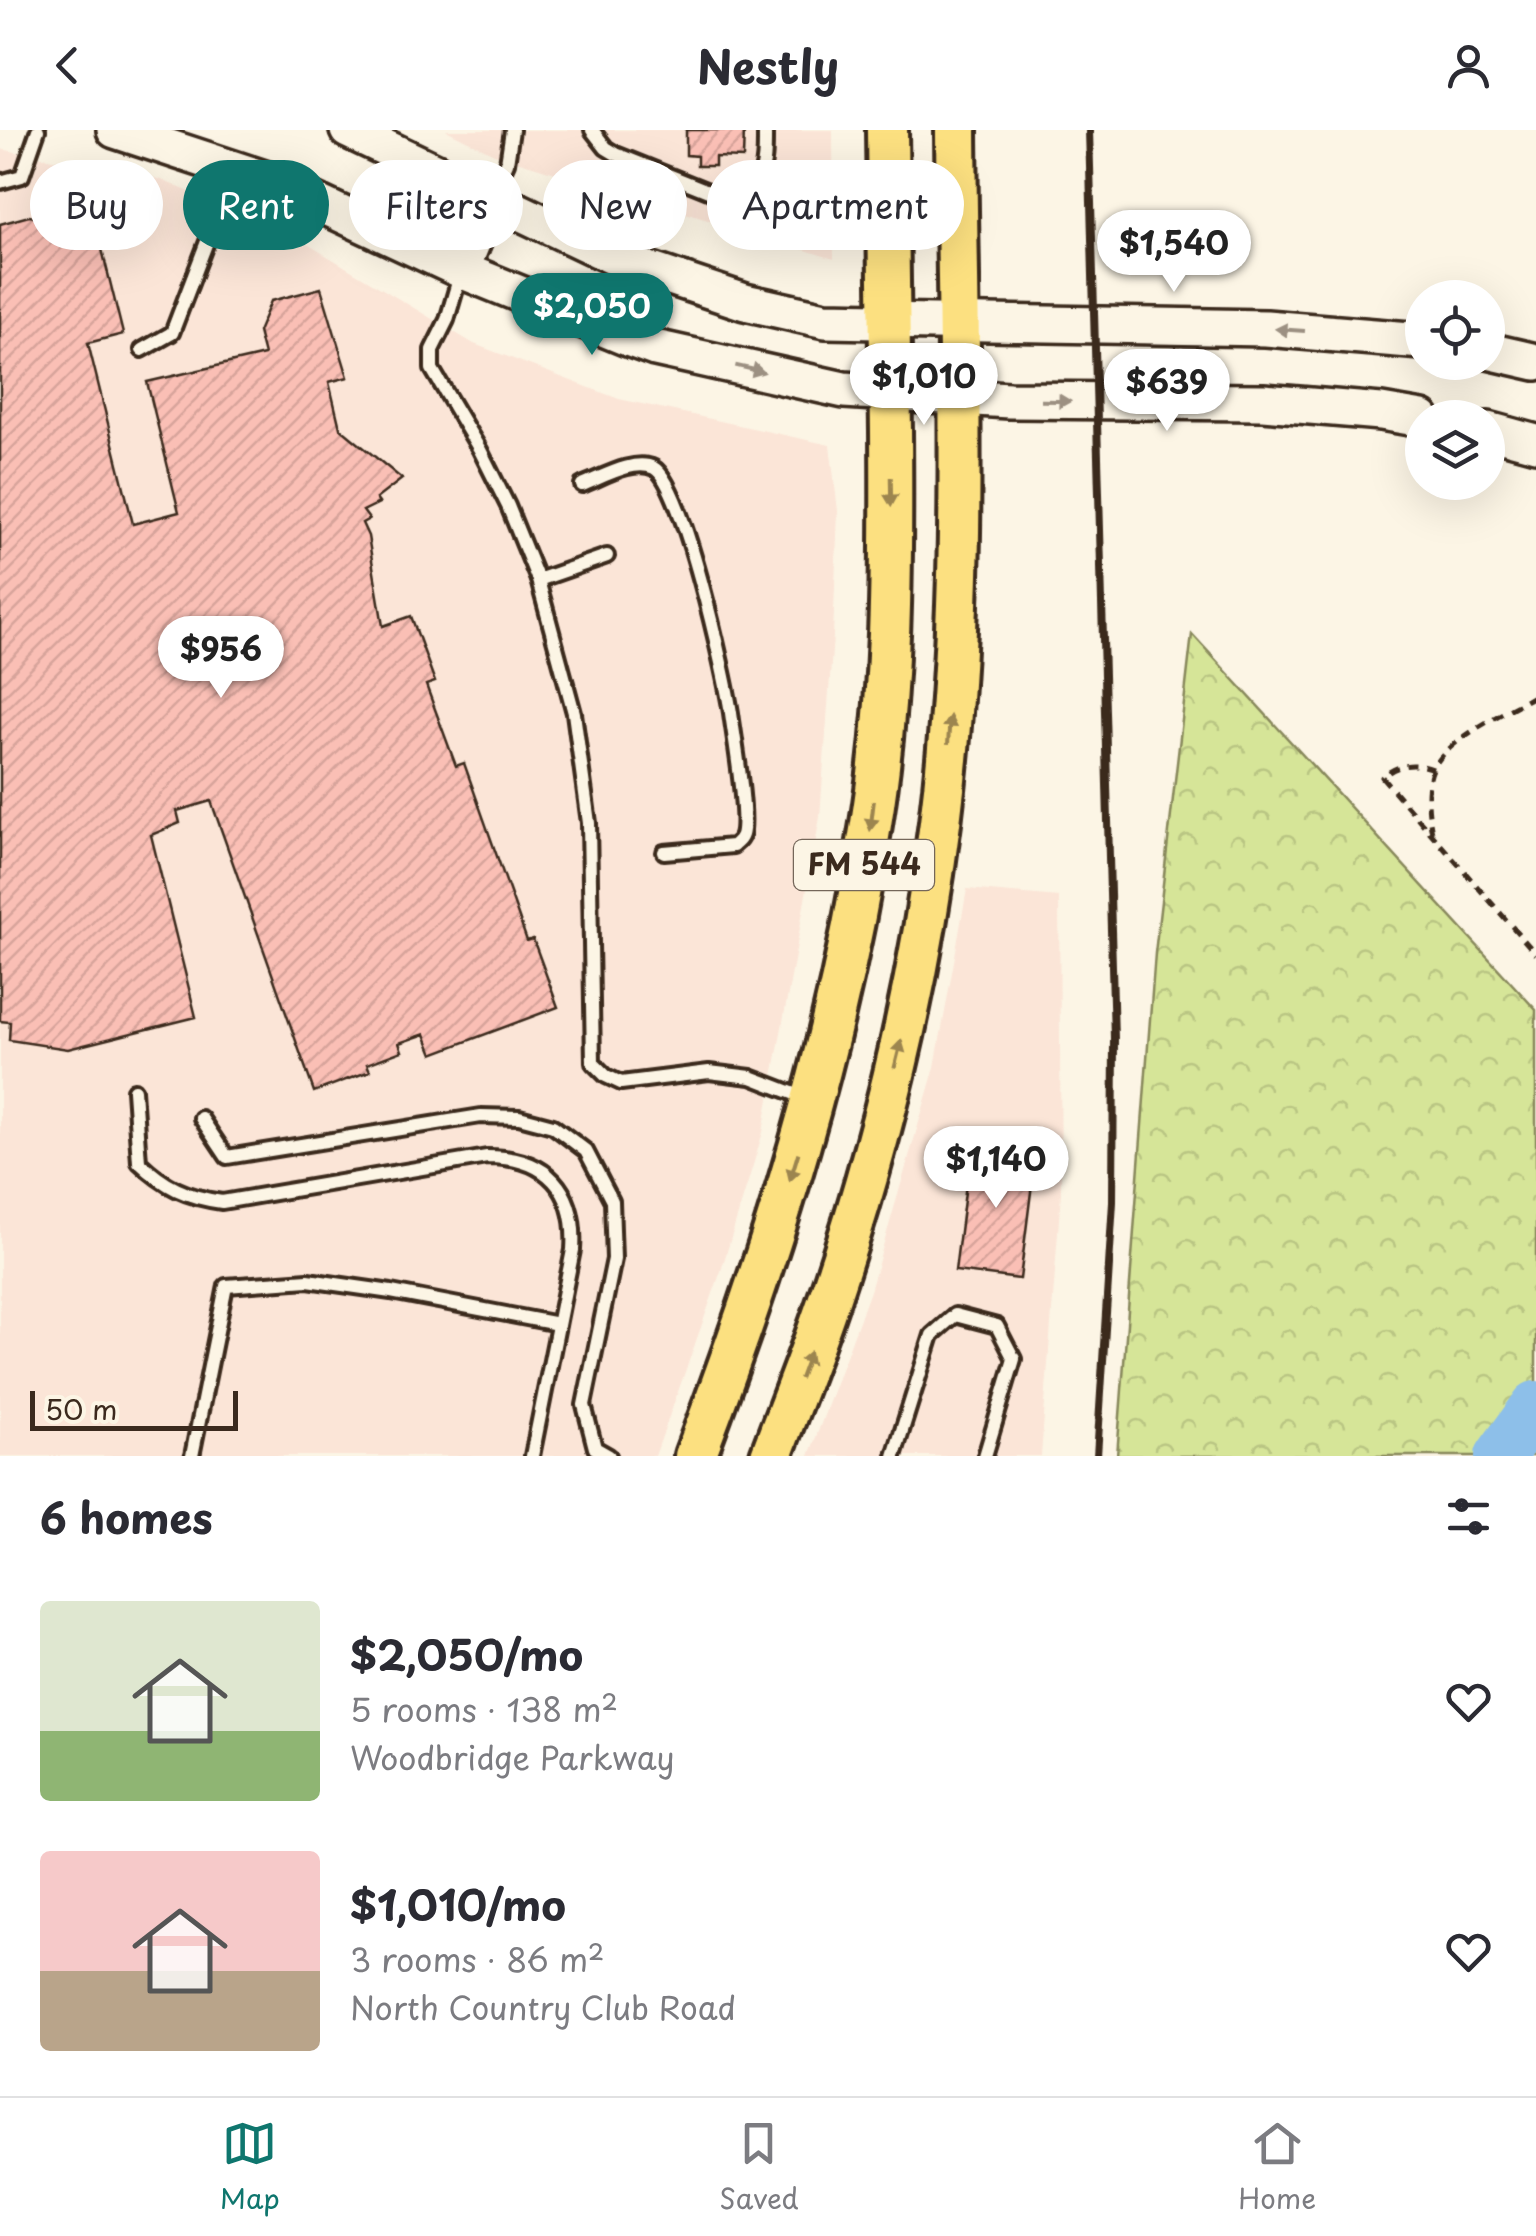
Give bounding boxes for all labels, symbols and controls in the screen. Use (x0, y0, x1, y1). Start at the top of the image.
text: Nestly (697, 31, 839, 99)
icon: back (40, 38, 95, 93)
icon: person (1441, 38, 1496, 93)
chip: Buy (30, 160, 163, 250)
chip: Rent (183, 160, 329, 250)
chip: Filters (349, 160, 523, 250)
chip: New (543, 160, 687, 250)
chip: Apartment (707, 160, 964, 250)
pin: $1,540 (1093, 210, 1255, 295)
text: $1,540 (1119, 218, 1229, 266)
pin: $2,050 (511, 273, 673, 358)
map controls (1405, 280, 1505, 500)
button: locate (1405, 280, 1505, 380)
text: $2,050 (533, 281, 651, 329)
one-way arrow (1274, 322, 1306, 338)
pin: $1,010 (843, 343, 1005, 428)
pin: $639 (1108, 349, 1226, 434)
text: $1,010 (872, 351, 976, 399)
text: $639 (1126, 357, 1208, 405)
one-way arrow (735, 362, 766, 377)
one-way arrow (1041, 393, 1073, 409)
button: layers (1405, 400, 1505, 500)
one-way arrow (884, 476, 900, 508)
pin: $956 (162, 616, 280, 701)
text: $956 (180, 624, 262, 672)
one-way arrow (942, 714, 958, 746)
one-way arrow (864, 801, 880, 832)
road number: FM 544 (794, 840, 934, 890)
one-way arrow (891, 1038, 906, 1069)
pin: $1,140 (915, 1126, 1077, 1211)
text: $1,140 (946, 1134, 1046, 1182)
one-way arrow (786, 1152, 801, 1183)
one-way arrow (798, 1349, 813, 1379)
scale bar (30, 1386, 238, 1430)
text: 50 m (45, 1387, 118, 1430)
text: 6 homes (40, 1485, 213, 1548)
icon: filters (1441, 1489, 1496, 1544)
text: $2,050/mo (350, 1622, 583, 1685)
icon: home (120, 1641, 240, 1761)
icon: heart (1441, 1674, 1496, 1729)
text: 5 rooms · 138 m² (350, 1685, 618, 1733)
text: Woodbridge Parkway (350, 1733, 675, 1781)
text: $1,010/mo (350, 1872, 566, 1935)
icon: home (120, 1891, 240, 2011)
icon: heart (1441, 1924, 1496, 1979)
text: 3 rooms · 86 m² (350, 1935, 605, 1983)
text: North Country Club Road (350, 1983, 736, 2031)
tab: Map (220, 2116, 280, 2219)
tab: Saved (719, 2116, 799, 2219)
tab: Home (1238, 2116, 1316, 2219)

